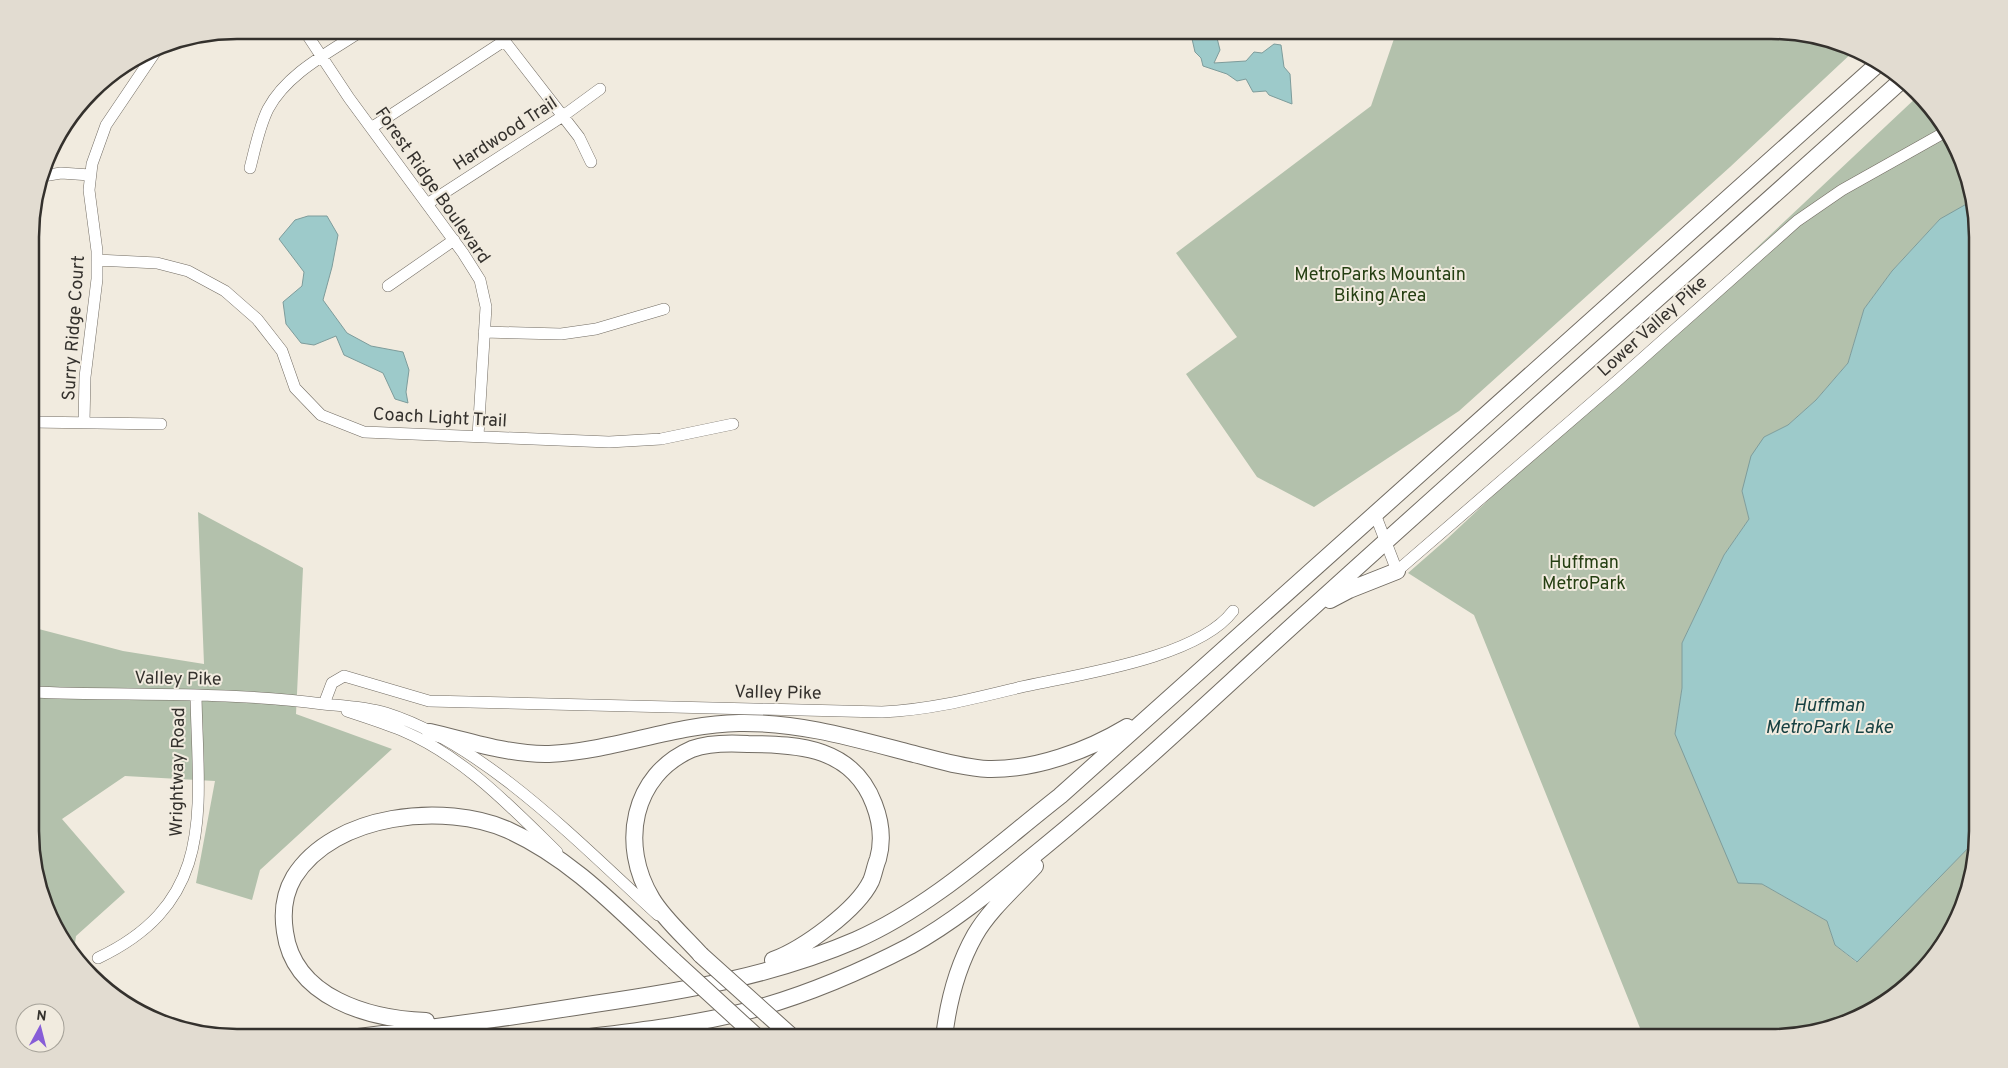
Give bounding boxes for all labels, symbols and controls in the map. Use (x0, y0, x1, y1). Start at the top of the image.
street label: Hardwood Trail (449, 92, 562, 177)
street label: Forest Ridge Boulevard (369, 103, 495, 269)
street label: Surry Ridge Court (58, 255, 91, 402)
park label: MetroParks Mountain Biking Area (1294, 264, 1466, 308)
street label: Lower Valley Pike (1593, 272, 1713, 383)
street label: Coach Light Trail (372, 403, 508, 433)
park label: Huffman MetroPark (1542, 552, 1626, 596)
street label: Valley Pike (134, 667, 222, 692)
street label: Valley Pike (734, 681, 822, 706)
water label: Huffman MetroPark Lake (1765, 694, 1893, 740)
street label: Wrightway Road (166, 707, 191, 837)
north arrow (15, 1003, 65, 1053)
text: N (35, 1008, 47, 1026)

